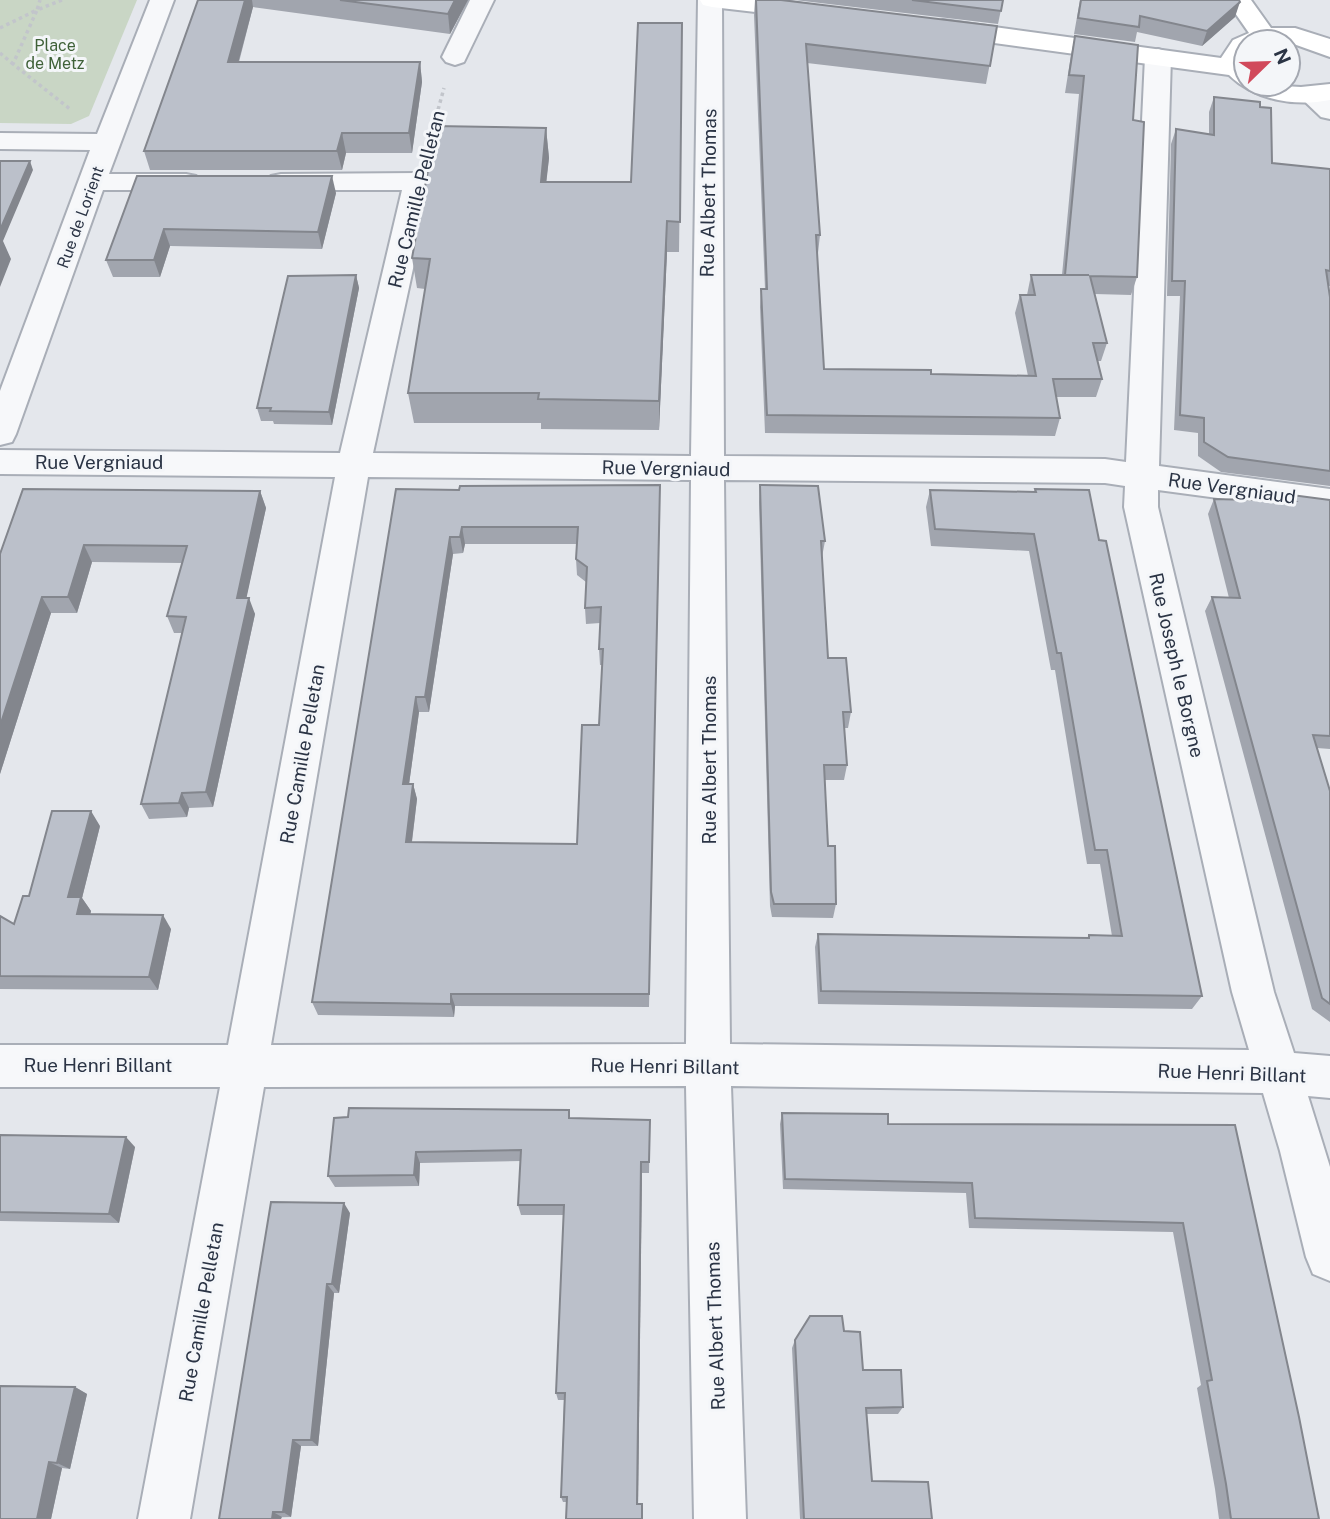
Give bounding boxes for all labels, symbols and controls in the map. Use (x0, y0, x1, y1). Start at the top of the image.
north arrow (1232, 28, 1302, 98)
park label: Place de Metz (25, 36, 85, 73)
text: N (1270, 45, 1296, 67)
street label: Rue Camille Pelletan (383, 108, 449, 290)
street label: Rue Albert Thomas (696, 108, 720, 278)
street label: Rue de Lorient (53, 163, 108, 271)
street label: Rue Vergniaud (35, 451, 163, 473)
street label: Rue Vergniaud (601, 456, 731, 480)
street label: Rue Vergniaud (1167, 468, 1297, 508)
street label: Rue Joseph le Borgne (1145, 570, 1209, 760)
street label: Rue Camille Pelletan (275, 662, 329, 846)
street label: Rue Albert Thomas (698, 676, 720, 844)
street label: Rue Henri Billant (23, 1054, 173, 1076)
street label: Rue Henri Billant (590, 1054, 740, 1078)
street label: Rue Henri Billant (1157, 1059, 1307, 1087)
street label: Rue Camille Pelletan (174, 1220, 228, 1404)
street label: Rue Albert Thomas (701, 1241, 729, 1411)

